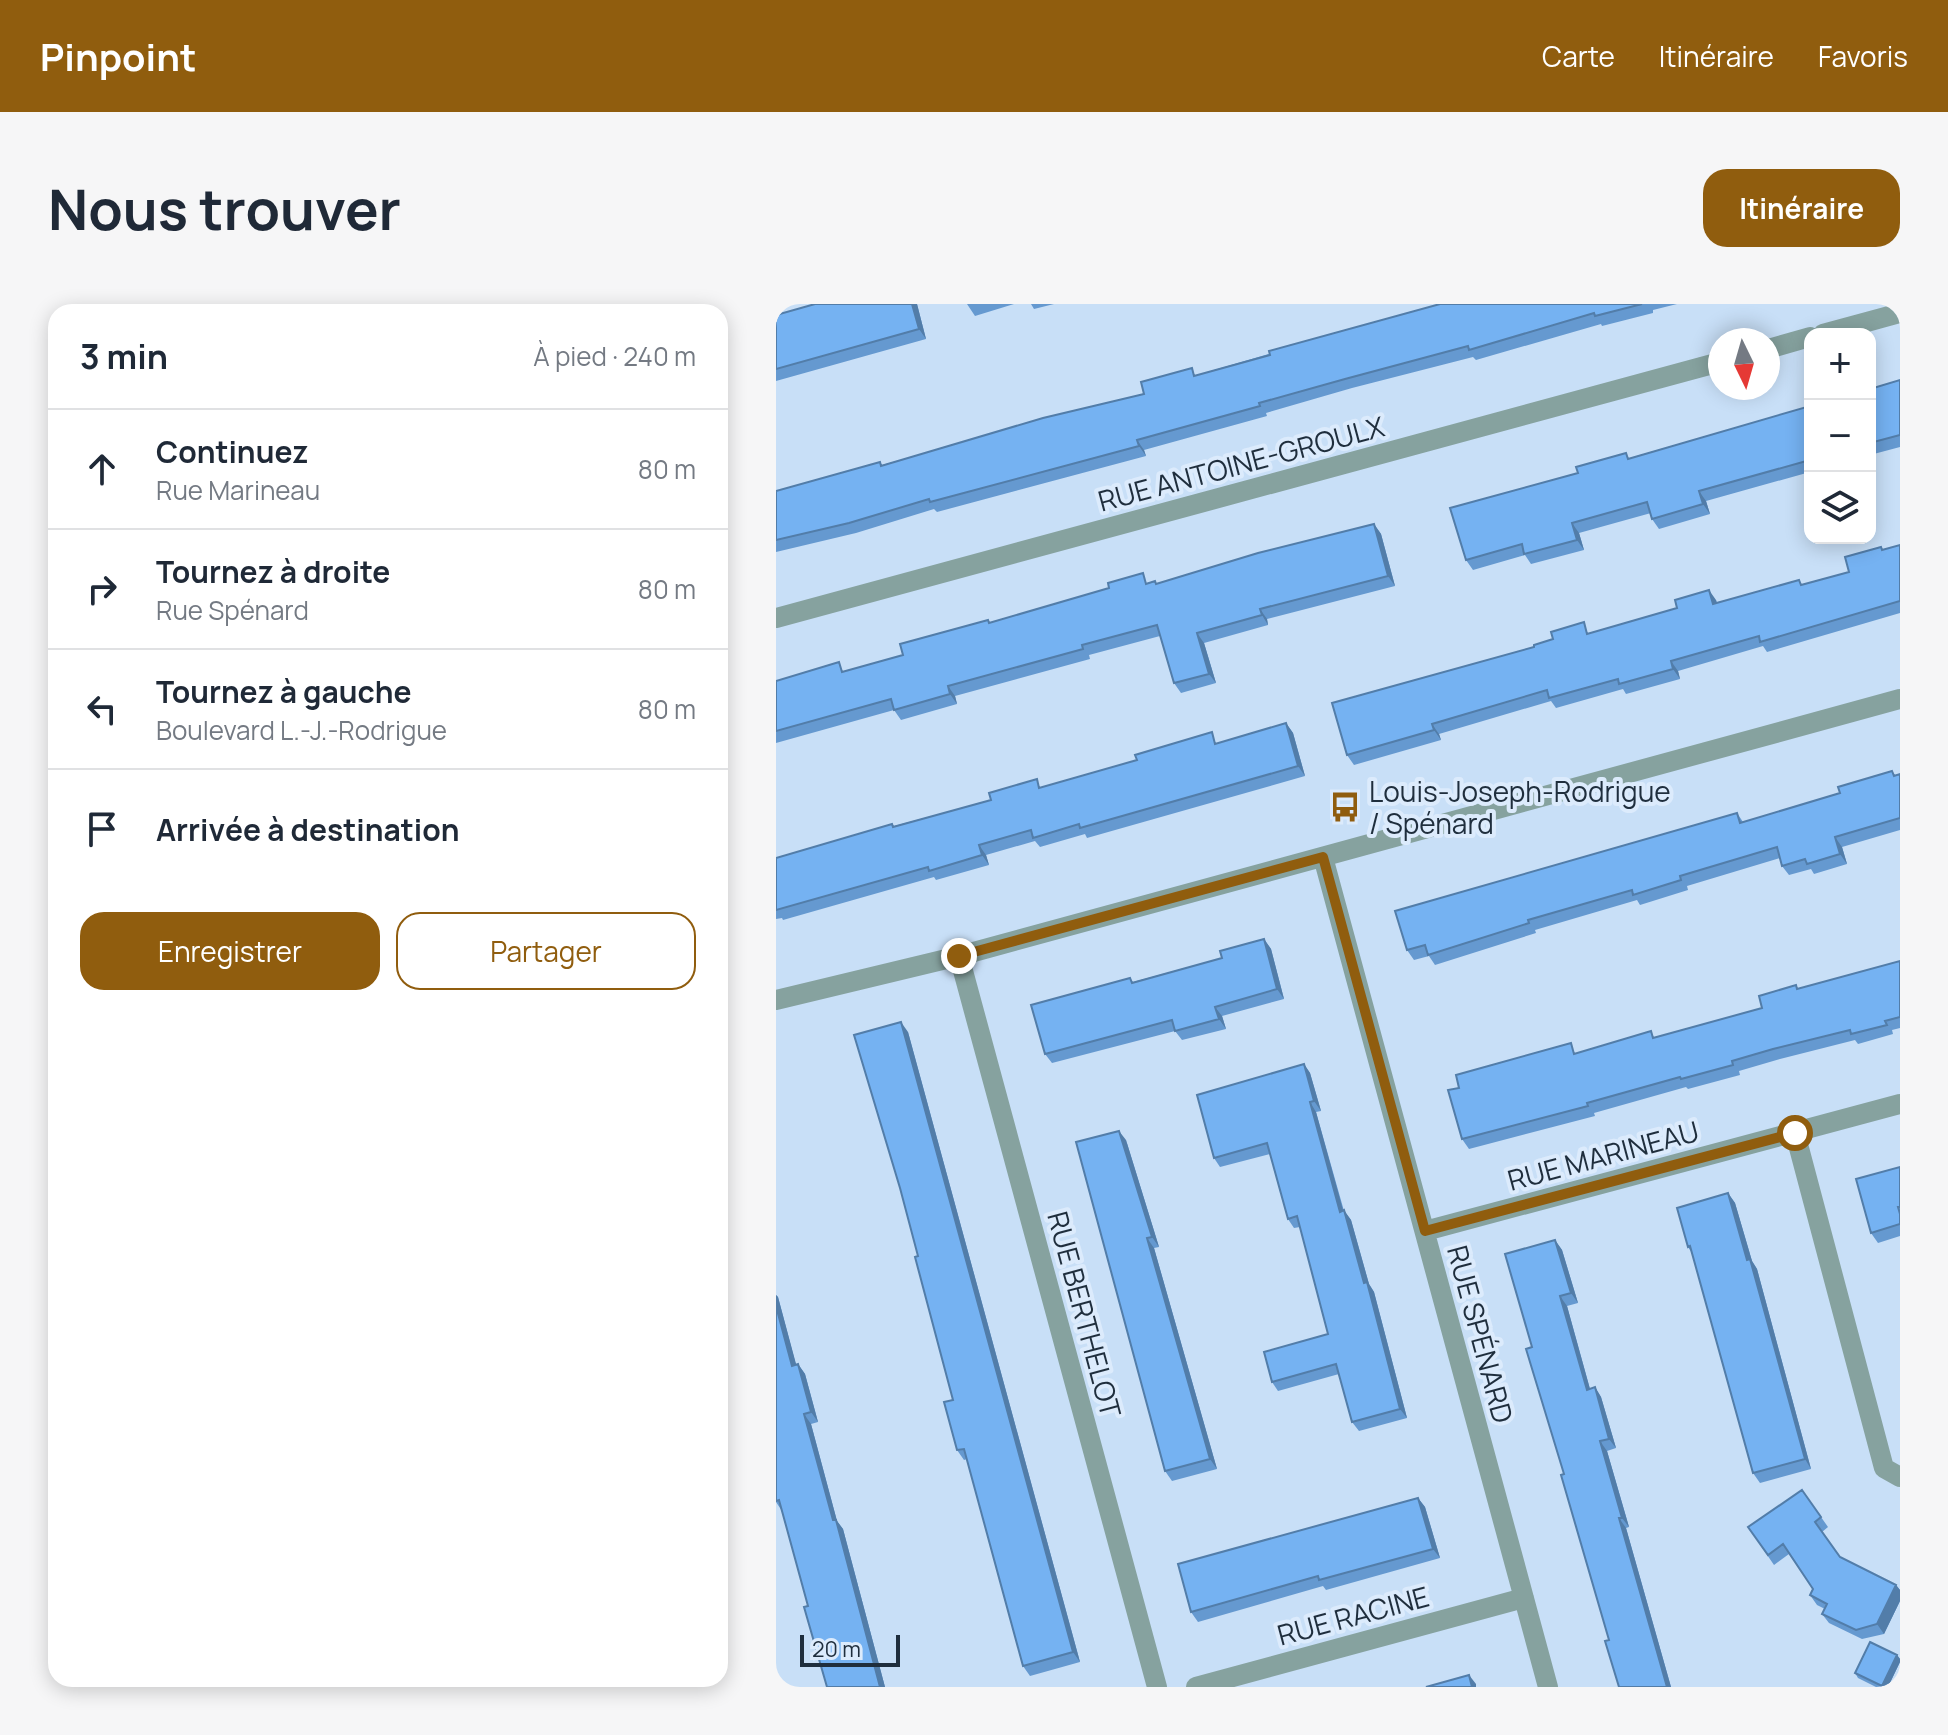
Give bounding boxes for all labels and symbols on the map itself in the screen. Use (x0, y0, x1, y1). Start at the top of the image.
north arrow (1708, 328, 1780, 400)
street label: RUE ANTOINE-GROULX (1094, 406, 1388, 519)
place label: Louis-Joseph-Rodrigue / Spénard (1369, 772, 1671, 842)
bus stop icon: Louis-Joseph-Rodrigue / Spénard (1328, 790, 1362, 824)
route end (941, 938, 977, 974)
street label: RUE MARINEAU (1503, 1111, 1703, 1199)
route start (1777, 1115, 1813, 1151)
street label: RUE BERTHELOT (1039, 1207, 1131, 1421)
street label: RUE SPÉNARD (1439, 1241, 1523, 1427)
street label: RUE RACINE (1273, 1577, 1433, 1653)
scale bar (800, 1631, 900, 1667)

